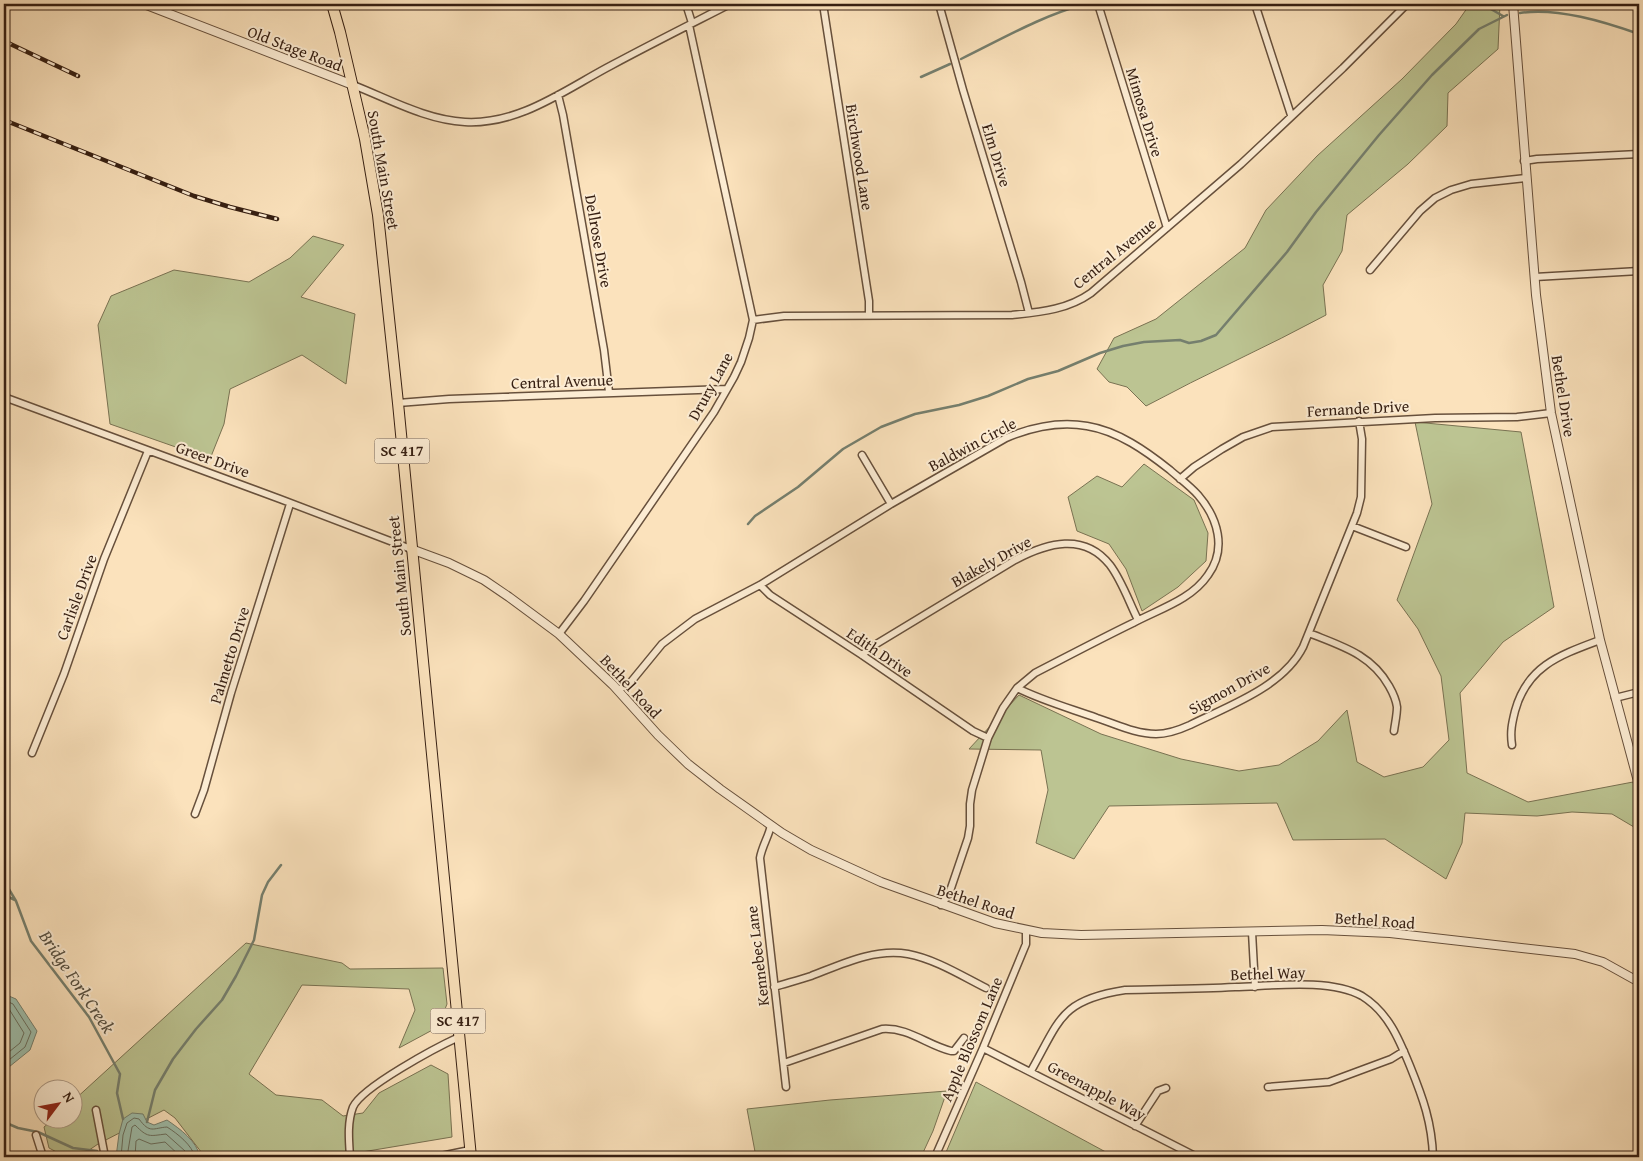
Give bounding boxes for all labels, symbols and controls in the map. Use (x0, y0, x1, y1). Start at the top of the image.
street label: Old Stage Road (244, 19, 346, 77)
street label: Mimosa Drive (1120, 64, 1170, 160)
street label: Birchwood Lane (840, 102, 880, 212)
street label: South Main Street (362, 108, 406, 232)
street label: Elm Drive (976, 120, 1018, 190)
street label: Dellrose Drive (579, 193, 619, 289)
street label: Central Avenue (1067, 212, 1161, 294)
street label: Drury Lane (681, 347, 739, 425)
street label: Bethel Drive (1546, 353, 1582, 439)
street label: Central Avenue (511, 367, 613, 395)
street label: Fernande Drive (1306, 393, 1410, 423)
street label: Baldwin Circle (924, 411, 1020, 477)
street label: Greer Drive (173, 435, 253, 483)
road number: SC 417 (374, 438, 430, 464)
street label: South Main Street (381, 514, 417, 637)
street label: Blakely Drive (947, 529, 1035, 593)
street label: Carlisle Drive (49, 551, 103, 643)
street label: Palmetto Drive (203, 604, 255, 706)
street label: Edith Drive (842, 621, 918, 683)
street label: Bethel Road (595, 648, 667, 724)
street label: Sigmon Drive (1184, 656, 1274, 720)
street label: Bethel Road (934, 877, 1018, 925)
street label: Kennebec Lane (739, 905, 775, 1007)
street label: Bethel Road (1334, 905, 1416, 935)
water label: Bridge Fork Creek (32, 924, 122, 1039)
street label: Bethel Way (1230, 960, 1306, 986)
street label: Apple Blossom Lane (934, 973, 1008, 1105)
road number: SC 417 (430, 1008, 486, 1034)
street label: Greenapple Way (1043, 1054, 1151, 1126)
north arrow (32, 1078, 82, 1128)
text: N (58, 1088, 80, 1107)

